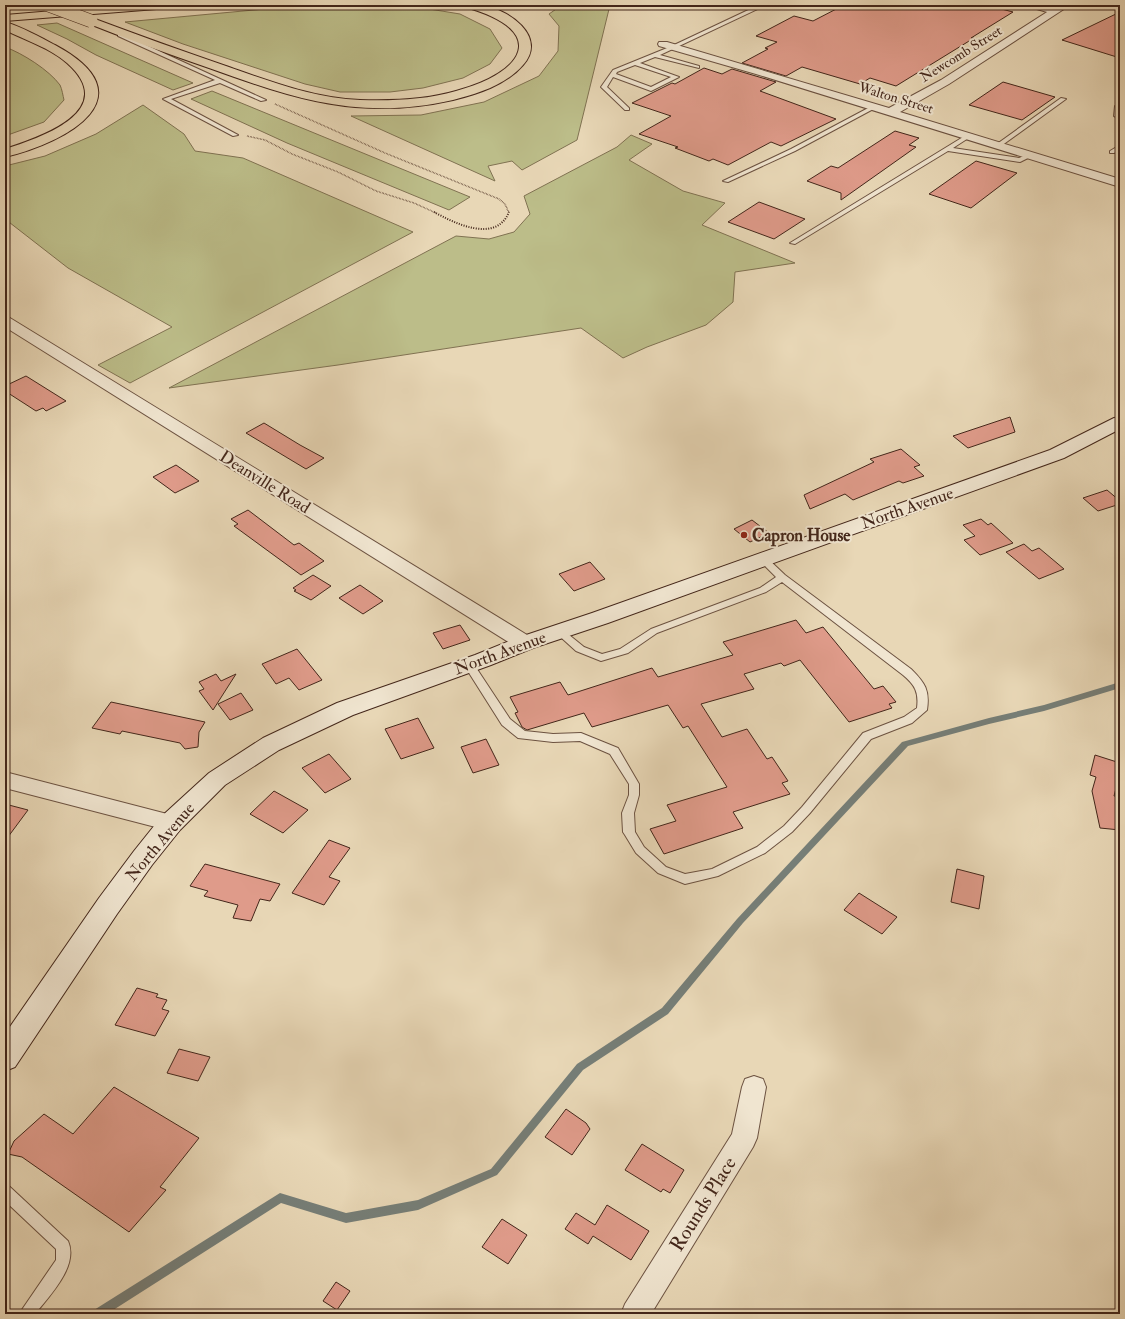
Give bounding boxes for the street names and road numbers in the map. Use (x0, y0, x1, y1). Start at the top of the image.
street label: Newcomb Street (917, 22, 1005, 86)
street label: Walton Street (856, 78, 936, 118)
street label: Deanville Road (216, 446, 315, 519)
street label: North Avenue (858, 482, 956, 534)
street label: North Avenue (451, 627, 549, 679)
street label: North Avenue (121, 798, 199, 886)
street label: Rounds Place (664, 1152, 742, 1256)

